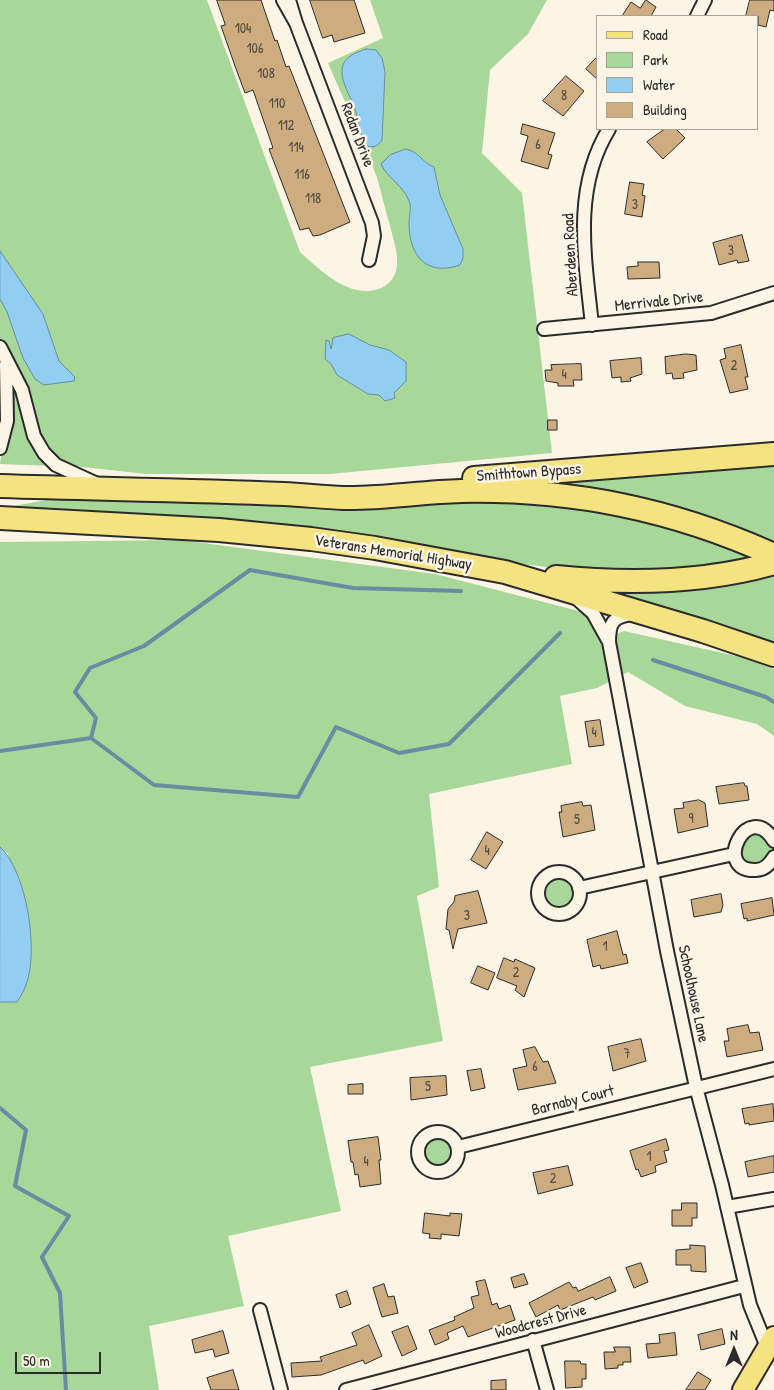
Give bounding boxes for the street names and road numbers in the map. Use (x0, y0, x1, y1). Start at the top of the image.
street label: Redan Drive (336, 100, 378, 170)
street label: Aberdeen Road (559, 213, 583, 297)
street label: Merrivale Drive (614, 288, 704, 316)
street label: Smithtown Bypass (476, 460, 582, 486)
street label: Veterans Memorial Highway (313, 531, 473, 575)
street label: Schoolhouse Lane (673, 944, 713, 1044)
street label: Barnaby Court (530, 1081, 616, 1121)
street label: Woodcrest Drive (494, 1301, 588, 1343)

